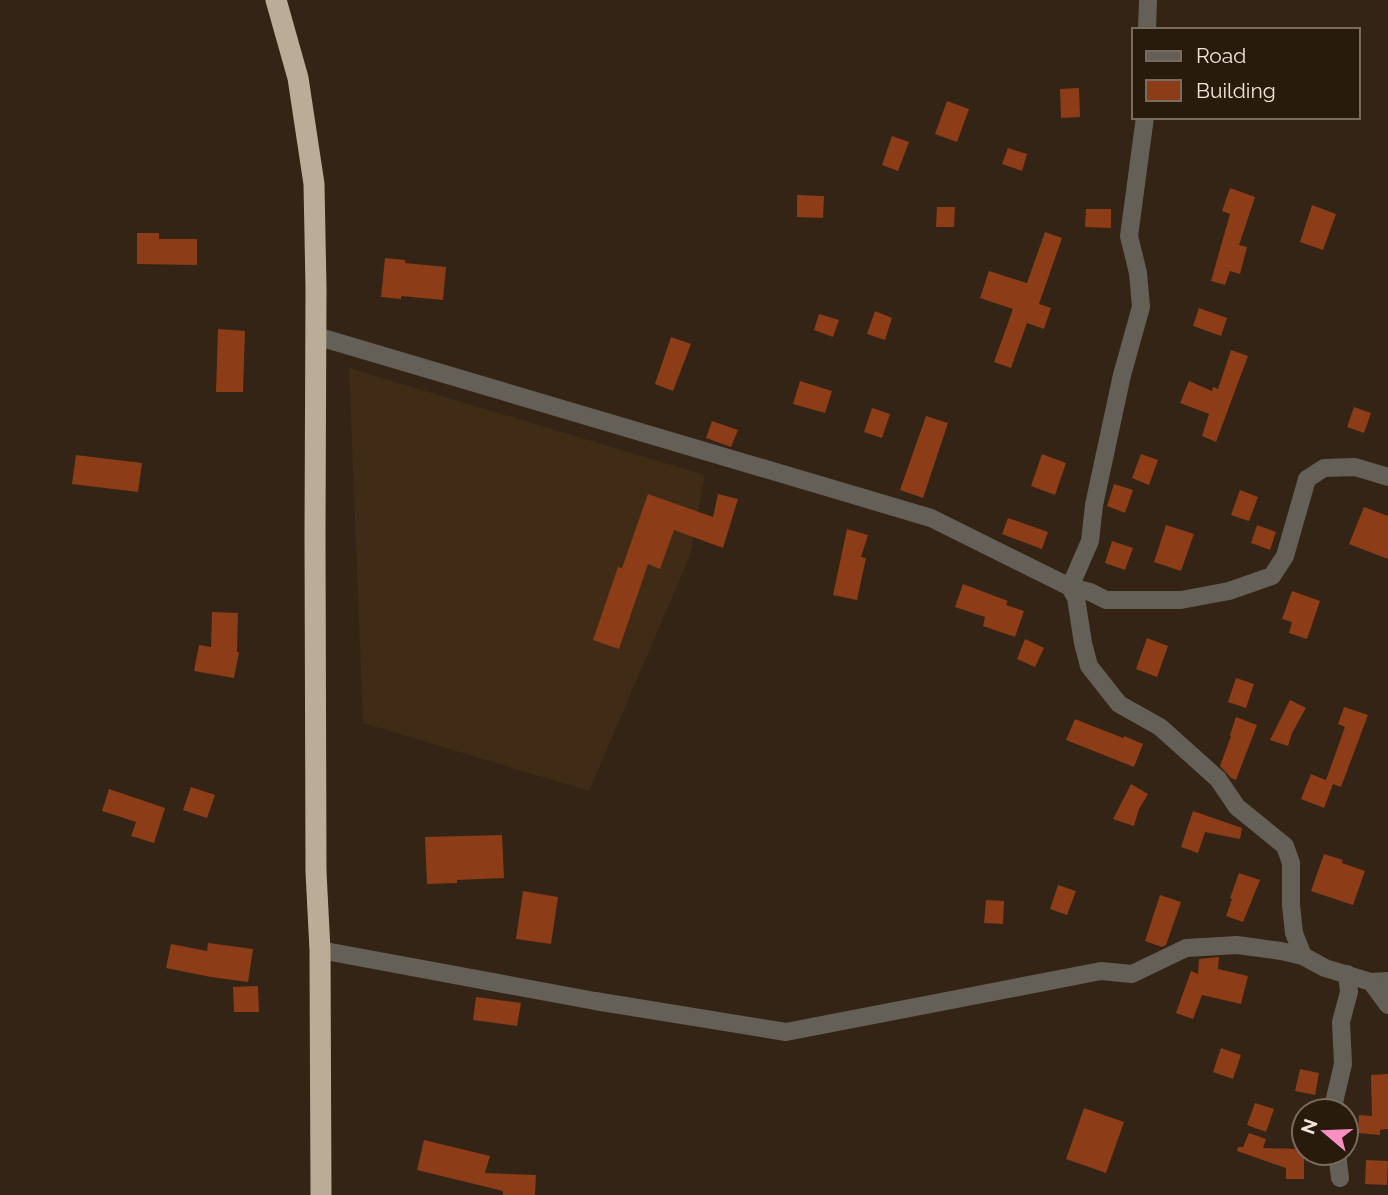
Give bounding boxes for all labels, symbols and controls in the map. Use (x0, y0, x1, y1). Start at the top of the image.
legend (1132, 28, 1360, 119)
text: Road (1196, 43, 1246, 68)
text: Building (1196, 78, 1276, 103)
north arrow (1290, 1097, 1360, 1167)
text: N (1296, 1116, 1322, 1137)

